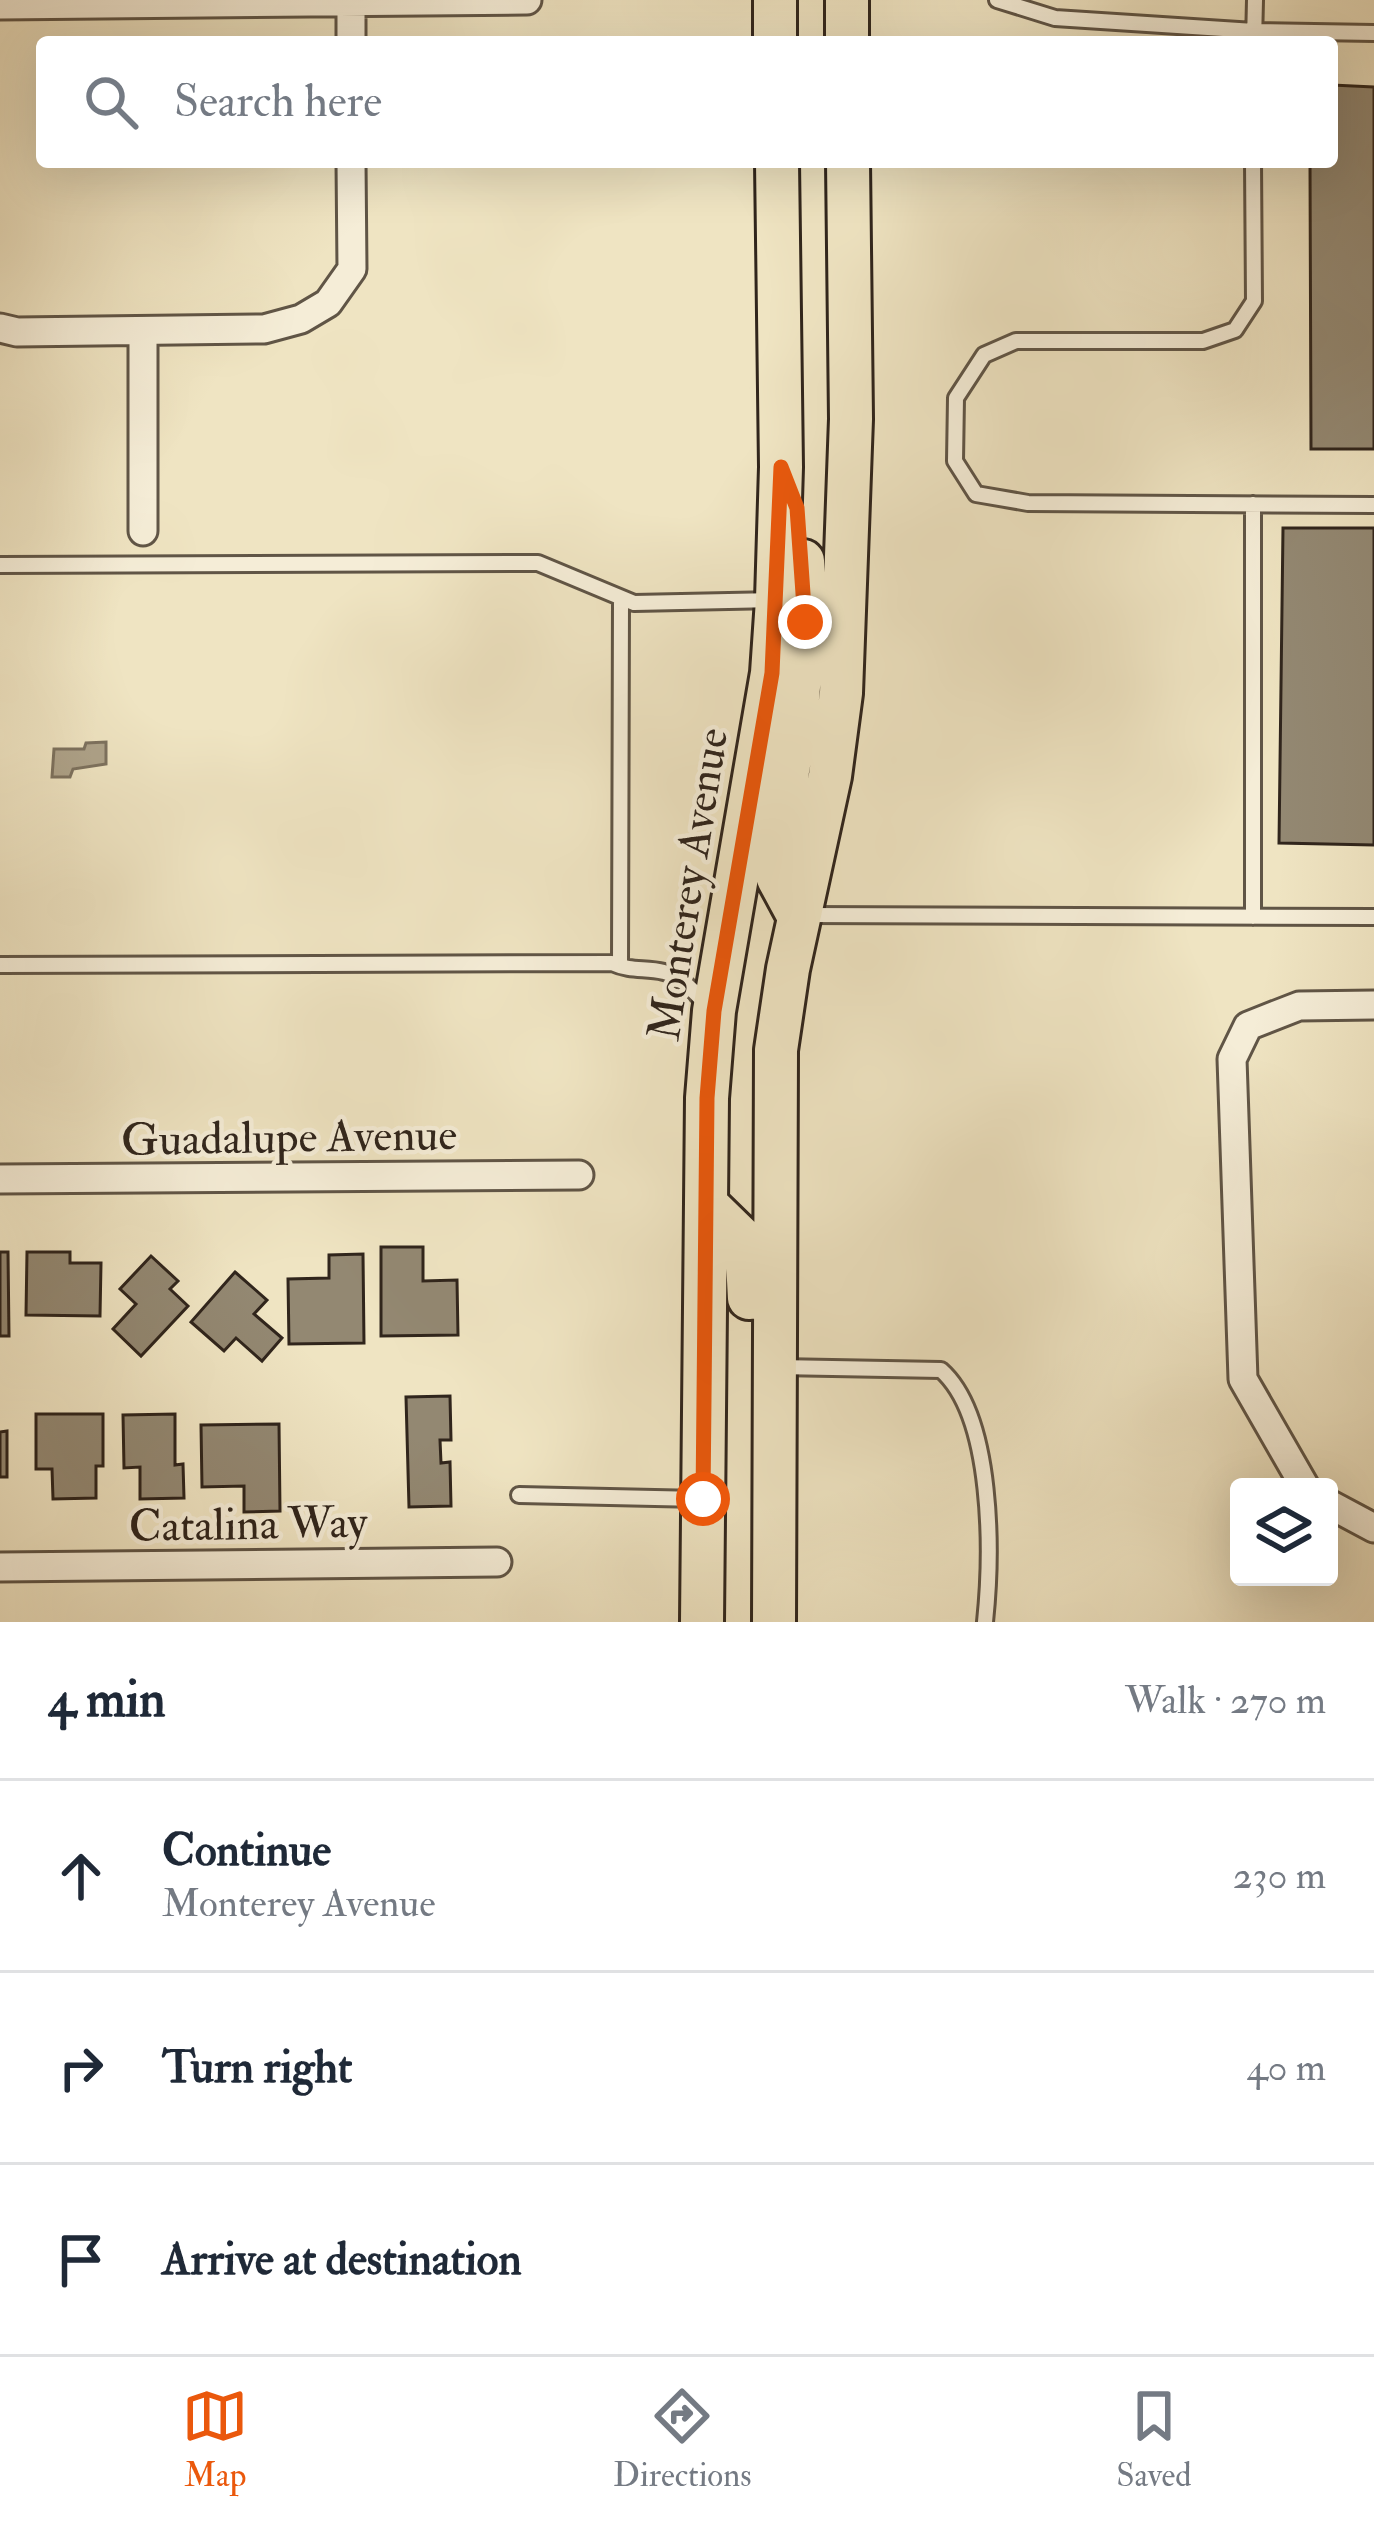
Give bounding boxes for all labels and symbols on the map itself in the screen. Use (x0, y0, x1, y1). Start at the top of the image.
route end (778, 595, 832, 649)
street label: Monterey Avenue (637, 724, 741, 1045)
street label: Guadalupe Avenue (120, 1107, 458, 1169)
route start (676, 1472, 730, 1526)
street label: Catalina Way (128, 1495, 369, 1555)

